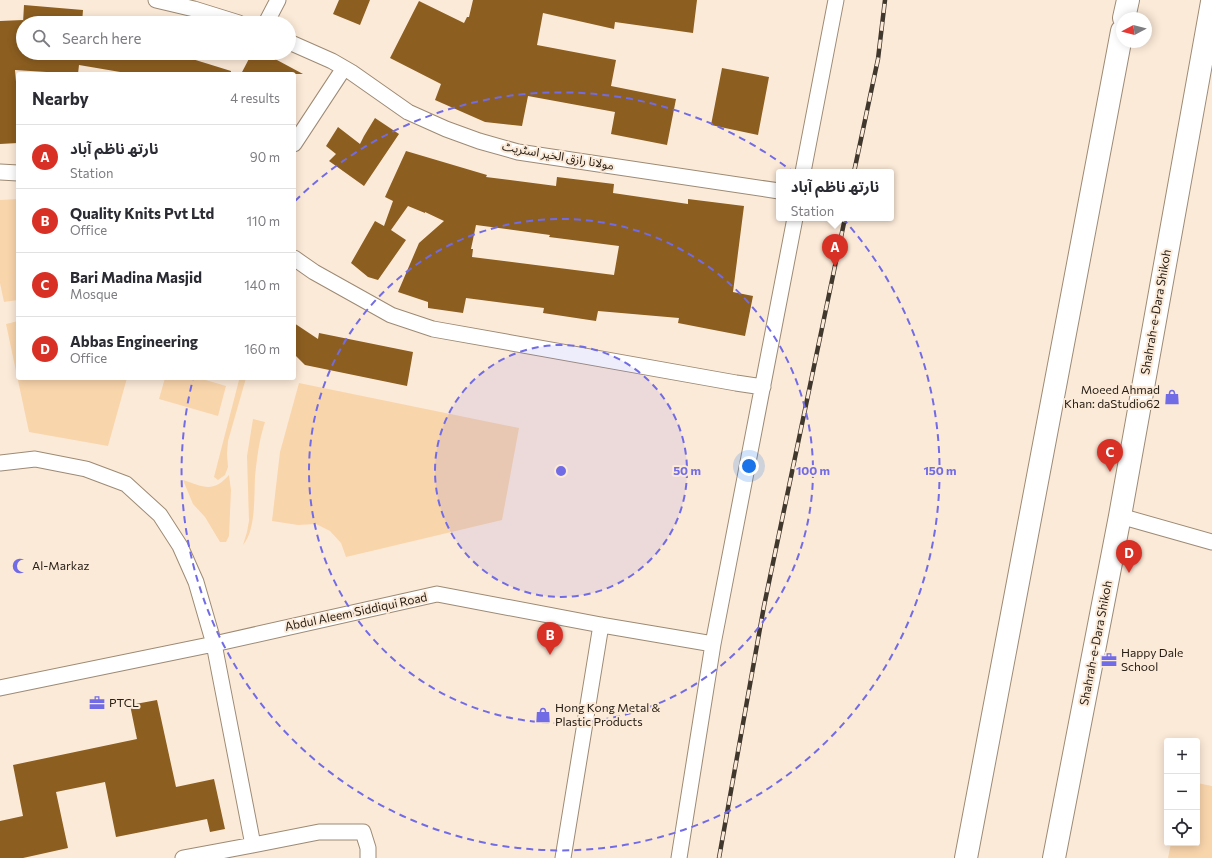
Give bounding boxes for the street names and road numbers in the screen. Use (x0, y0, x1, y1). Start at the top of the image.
street label: مولانا رازق الخیر اسٹریٹ (501, 138, 615, 173)
street label: Shahrah-e-Dara Shikoh (1137, 248, 1173, 376)
street label: Shahrah-e-Dara Shikoh (1076, 579, 1114, 706)
street label: Abdul Aleem Siddiqui Road (283, 589, 428, 633)

